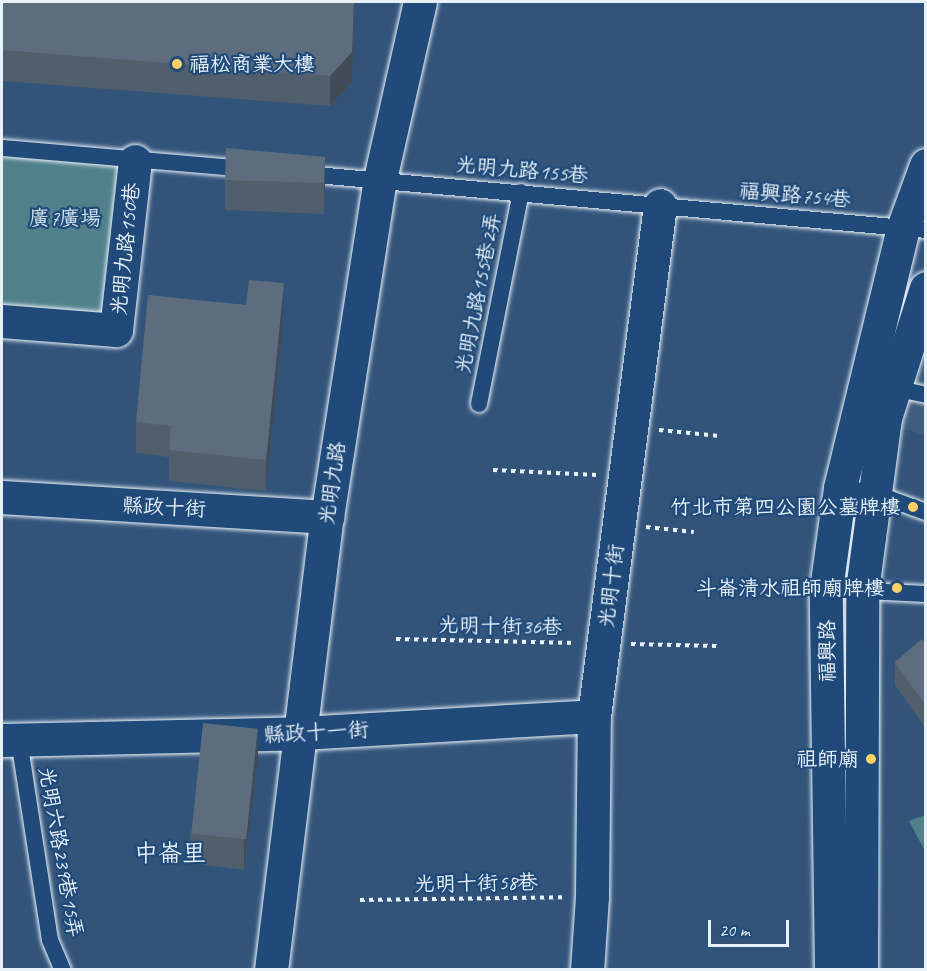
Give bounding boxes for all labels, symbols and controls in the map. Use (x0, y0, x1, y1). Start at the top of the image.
place label: 福松商業大樓 (189, 51, 315, 77)
marker: 福松商業大樓 (170, 57, 184, 71)
street label: 光明九路155巷 (454, 152, 590, 188)
street label: 福興路754巷 (738, 178, 852, 212)
street label: 光明九路150巷 (105, 181, 145, 317)
park label: 廣7廣場 (29, 205, 101, 231)
street label: 光明九路155巷2弄 (450, 210, 506, 376)
street label: 光明九路 (314, 440, 350, 526)
street label: 縣政十街 (121, 492, 207, 522)
place label: 竹北市第四公園公墓牌樓 (670, 494, 901, 520)
marker: 竹北市第四公園公墓牌樓 (906, 500, 920, 514)
street label: 光明十街 (593, 543, 629, 629)
place label: 斗崙清水祖師廟牌樓 (696, 575, 885, 601)
marker: 斗崙清水祖師廟牌樓 (890, 581, 904, 595)
street label: 光明十街36巷 (438, 612, 562, 640)
street label: 福興路 (814, 620, 840, 682)
street label: 縣政十一街 (263, 717, 369, 747)
place label: 祖師廟 (796, 746, 859, 772)
marker: 祖師廟 (864, 752, 878, 766)
street label: 光明六路239巷15弄 (34, 765, 88, 939)
district label: 中崙里 (134, 840, 206, 868)
street label: 光明十街58巷 (414, 869, 538, 897)
scale bar (711, 908, 792, 946)
text: 20 m (719, 919, 750, 941)

